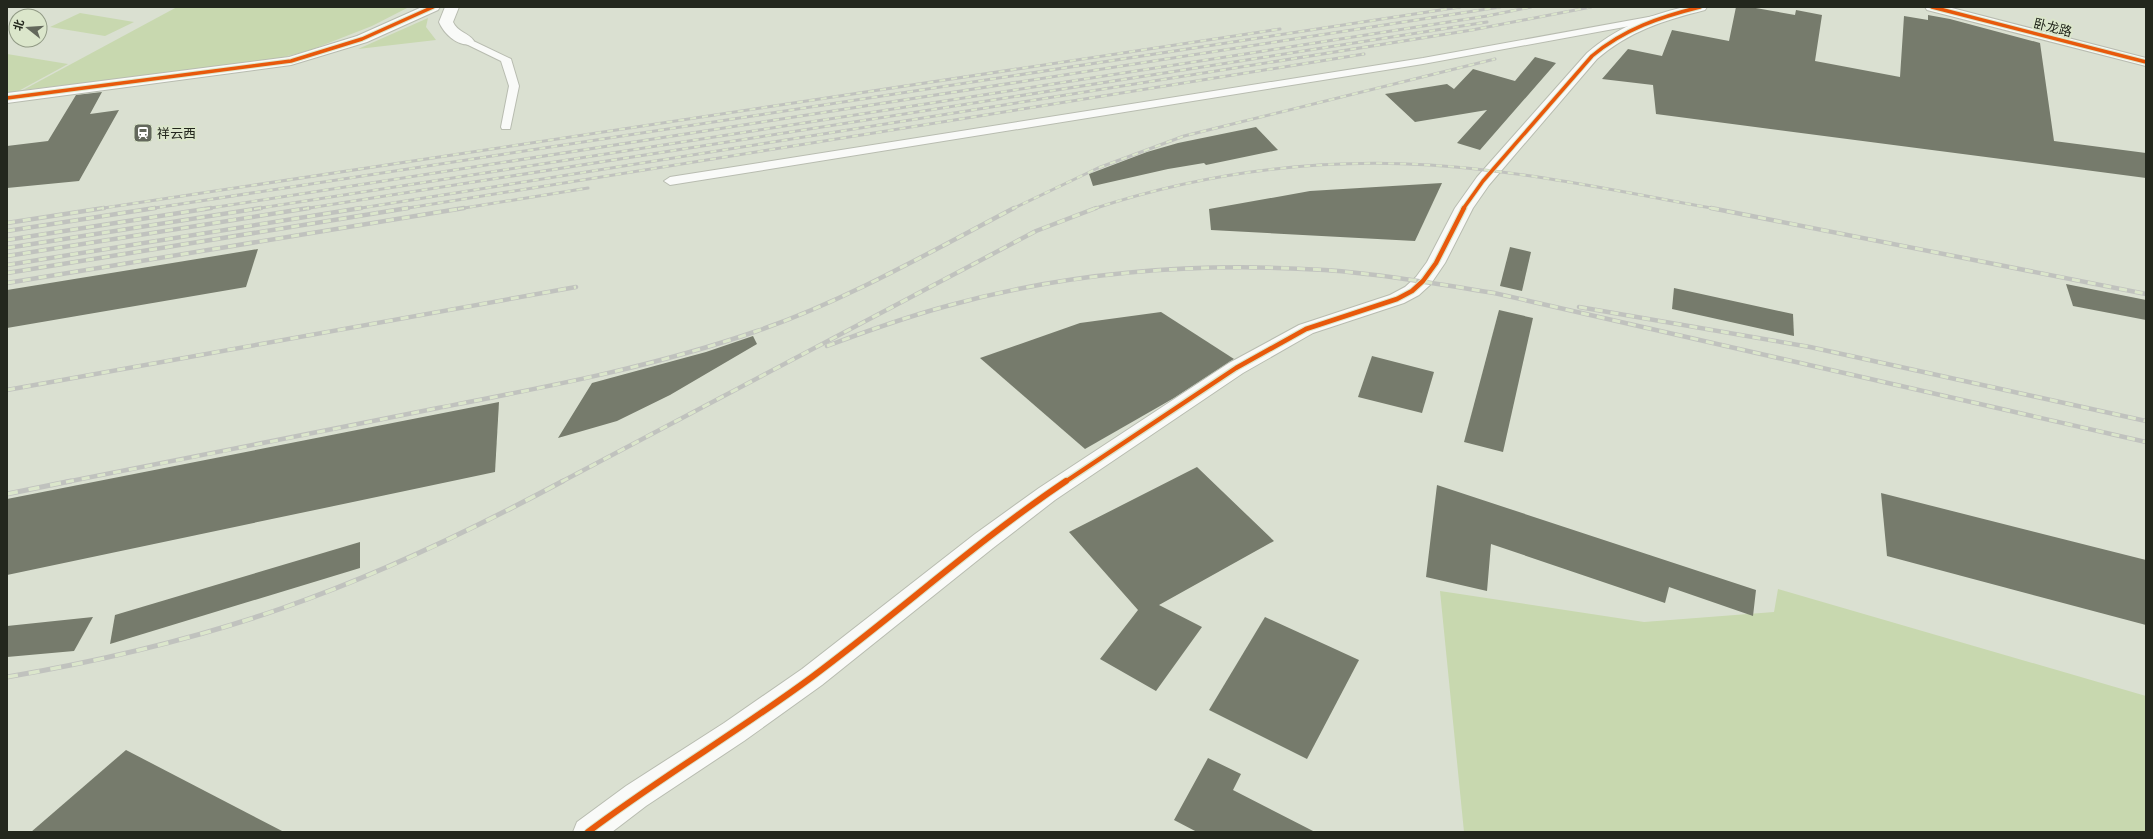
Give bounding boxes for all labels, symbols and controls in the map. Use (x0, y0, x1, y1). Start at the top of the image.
north arrow (8, 8, 48, 48)
street label: 卧龙路 (2032, 15, 2074, 39)
text: 北 (11, 18, 27, 32)
station icon: 祥云西 (132, 122, 154, 144)
place label: 祥云西 (157, 126, 196, 141)

